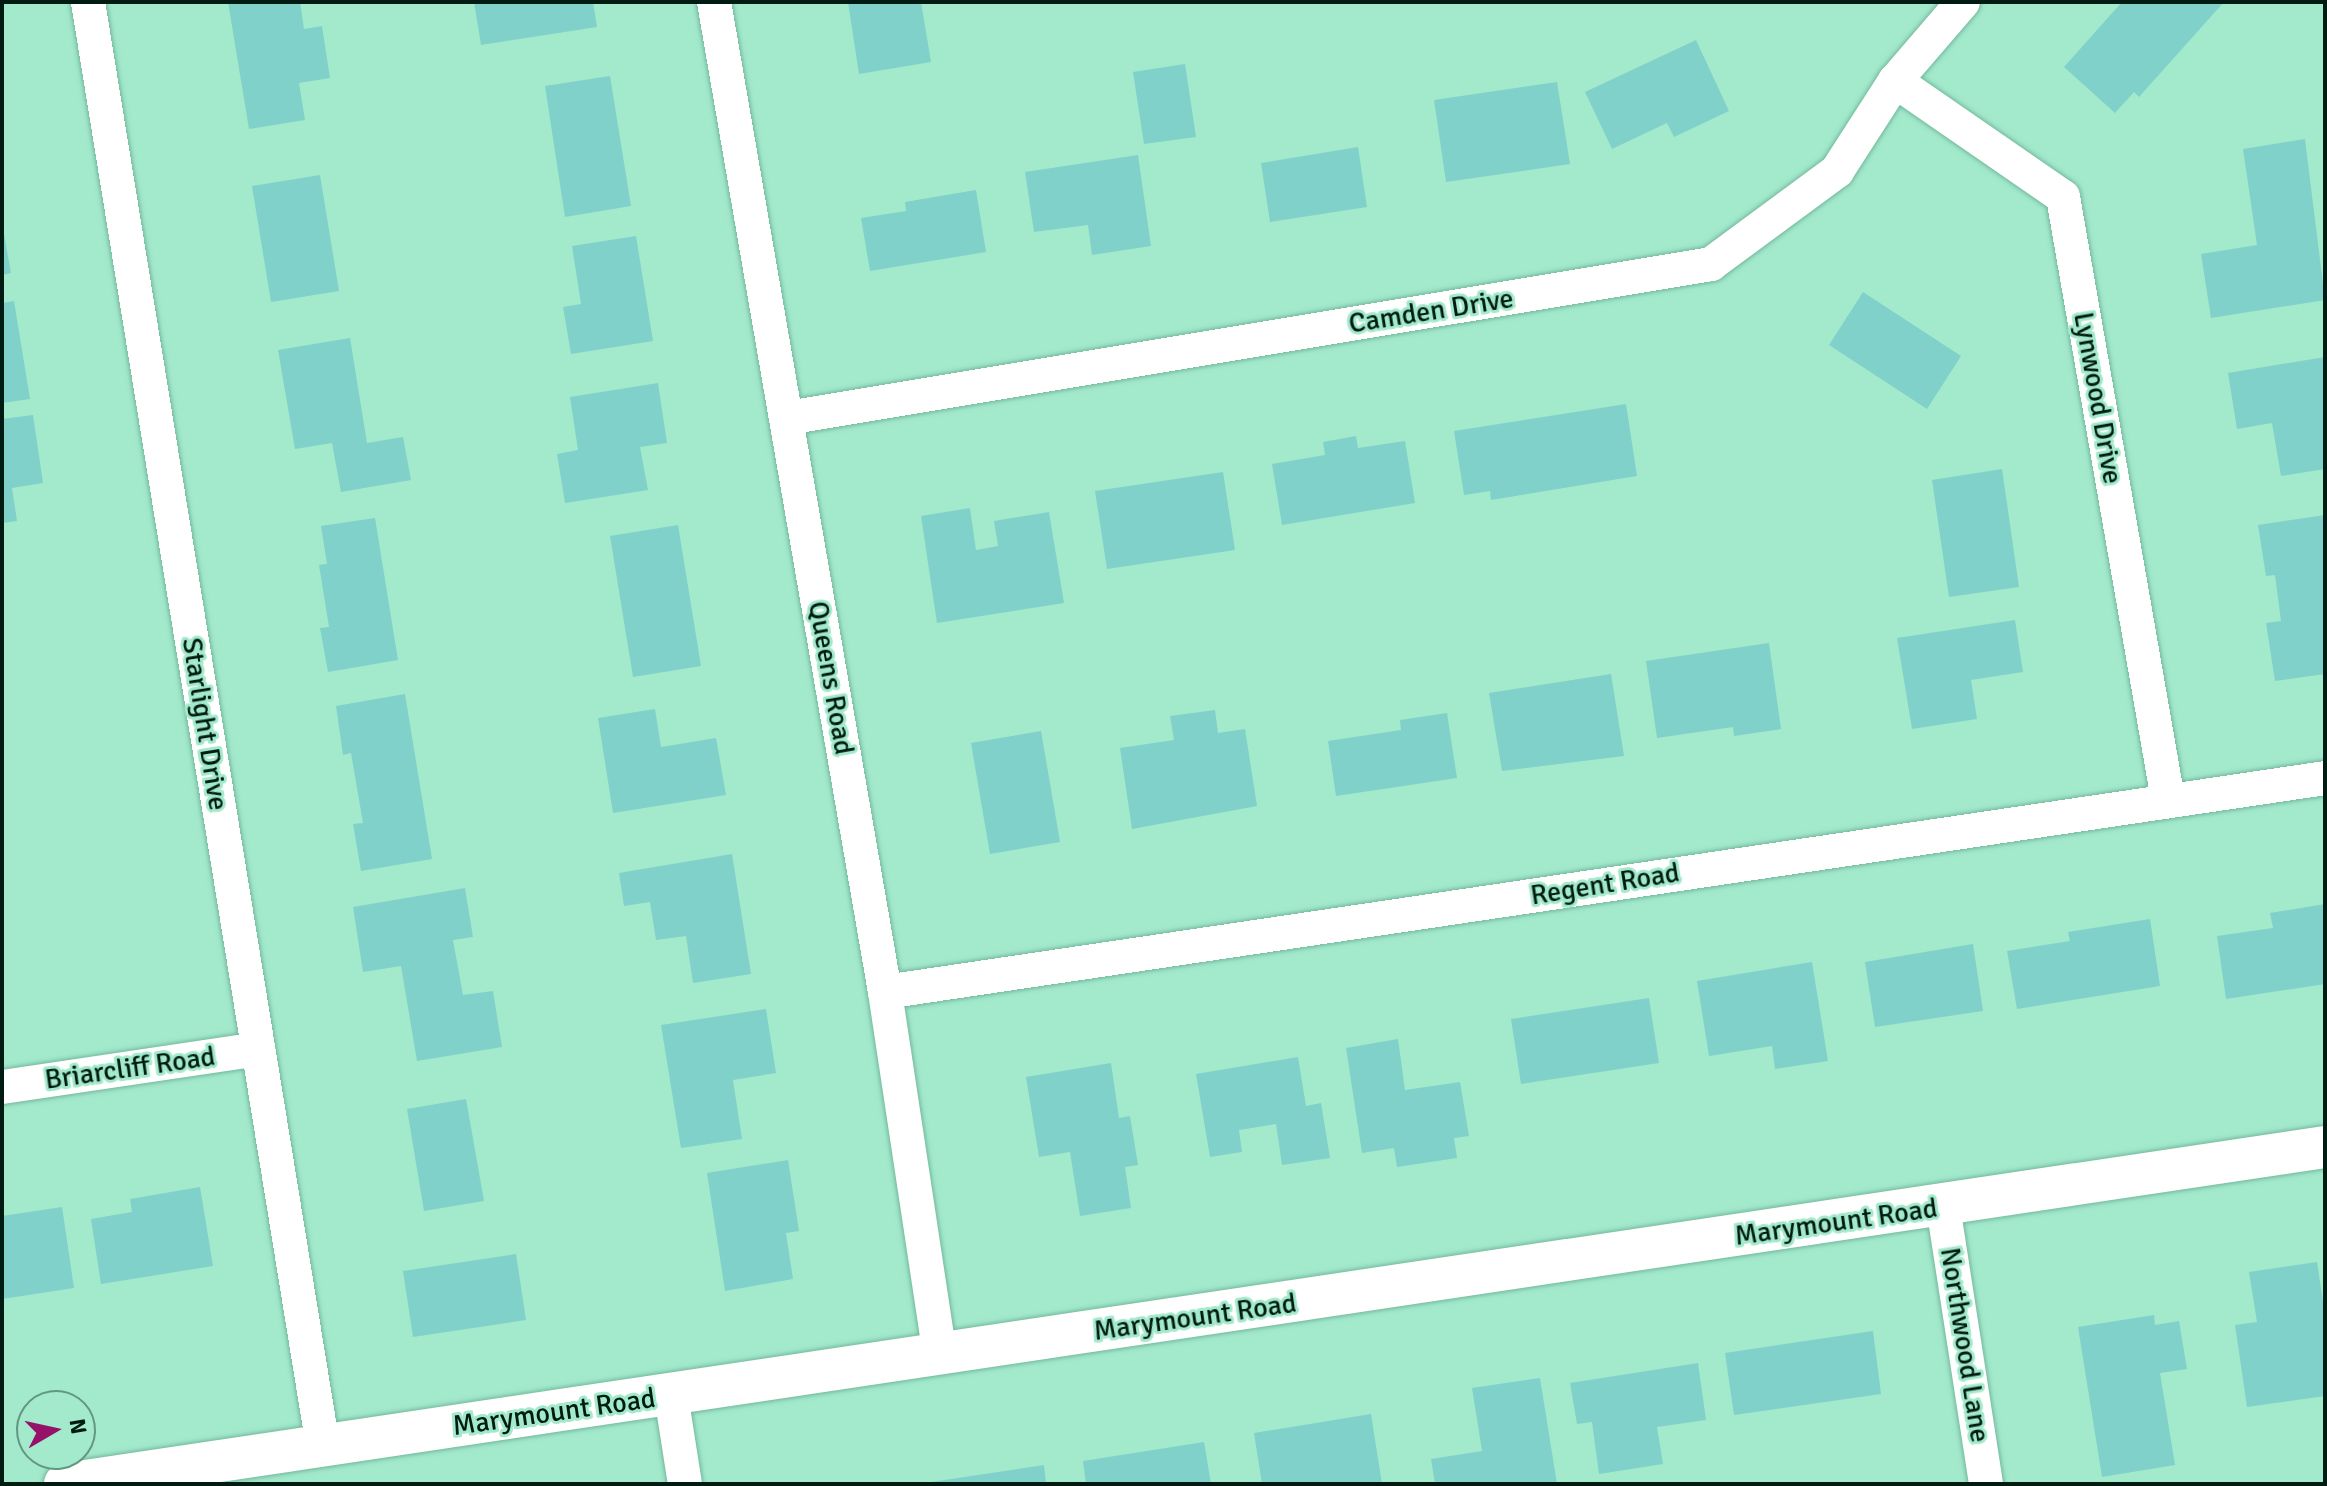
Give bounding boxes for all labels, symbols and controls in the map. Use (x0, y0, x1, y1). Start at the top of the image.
street label: Camden Drive (1346, 281, 1516, 341)
street label: Lynwood Drive (2066, 309, 2130, 487)
street label: Queens Road (801, 599, 861, 757)
street label: Starlight Drive (175, 635, 235, 813)
street label: Regent Road (1528, 856, 1682, 912)
street label: Briarcliff Road (43, 1039, 217, 1097)
street label: Marymount Road (1733, 1191, 1939, 1253)
street label: Northwood Lane (1933, 1245, 1997, 1445)
street label: Marymount Road (1092, 1286, 1298, 1348)
street label: Marymount Road (451, 1381, 657, 1443)
north arrow (16, 1390, 96, 1470)
text: N (64, 1417, 93, 1436)

